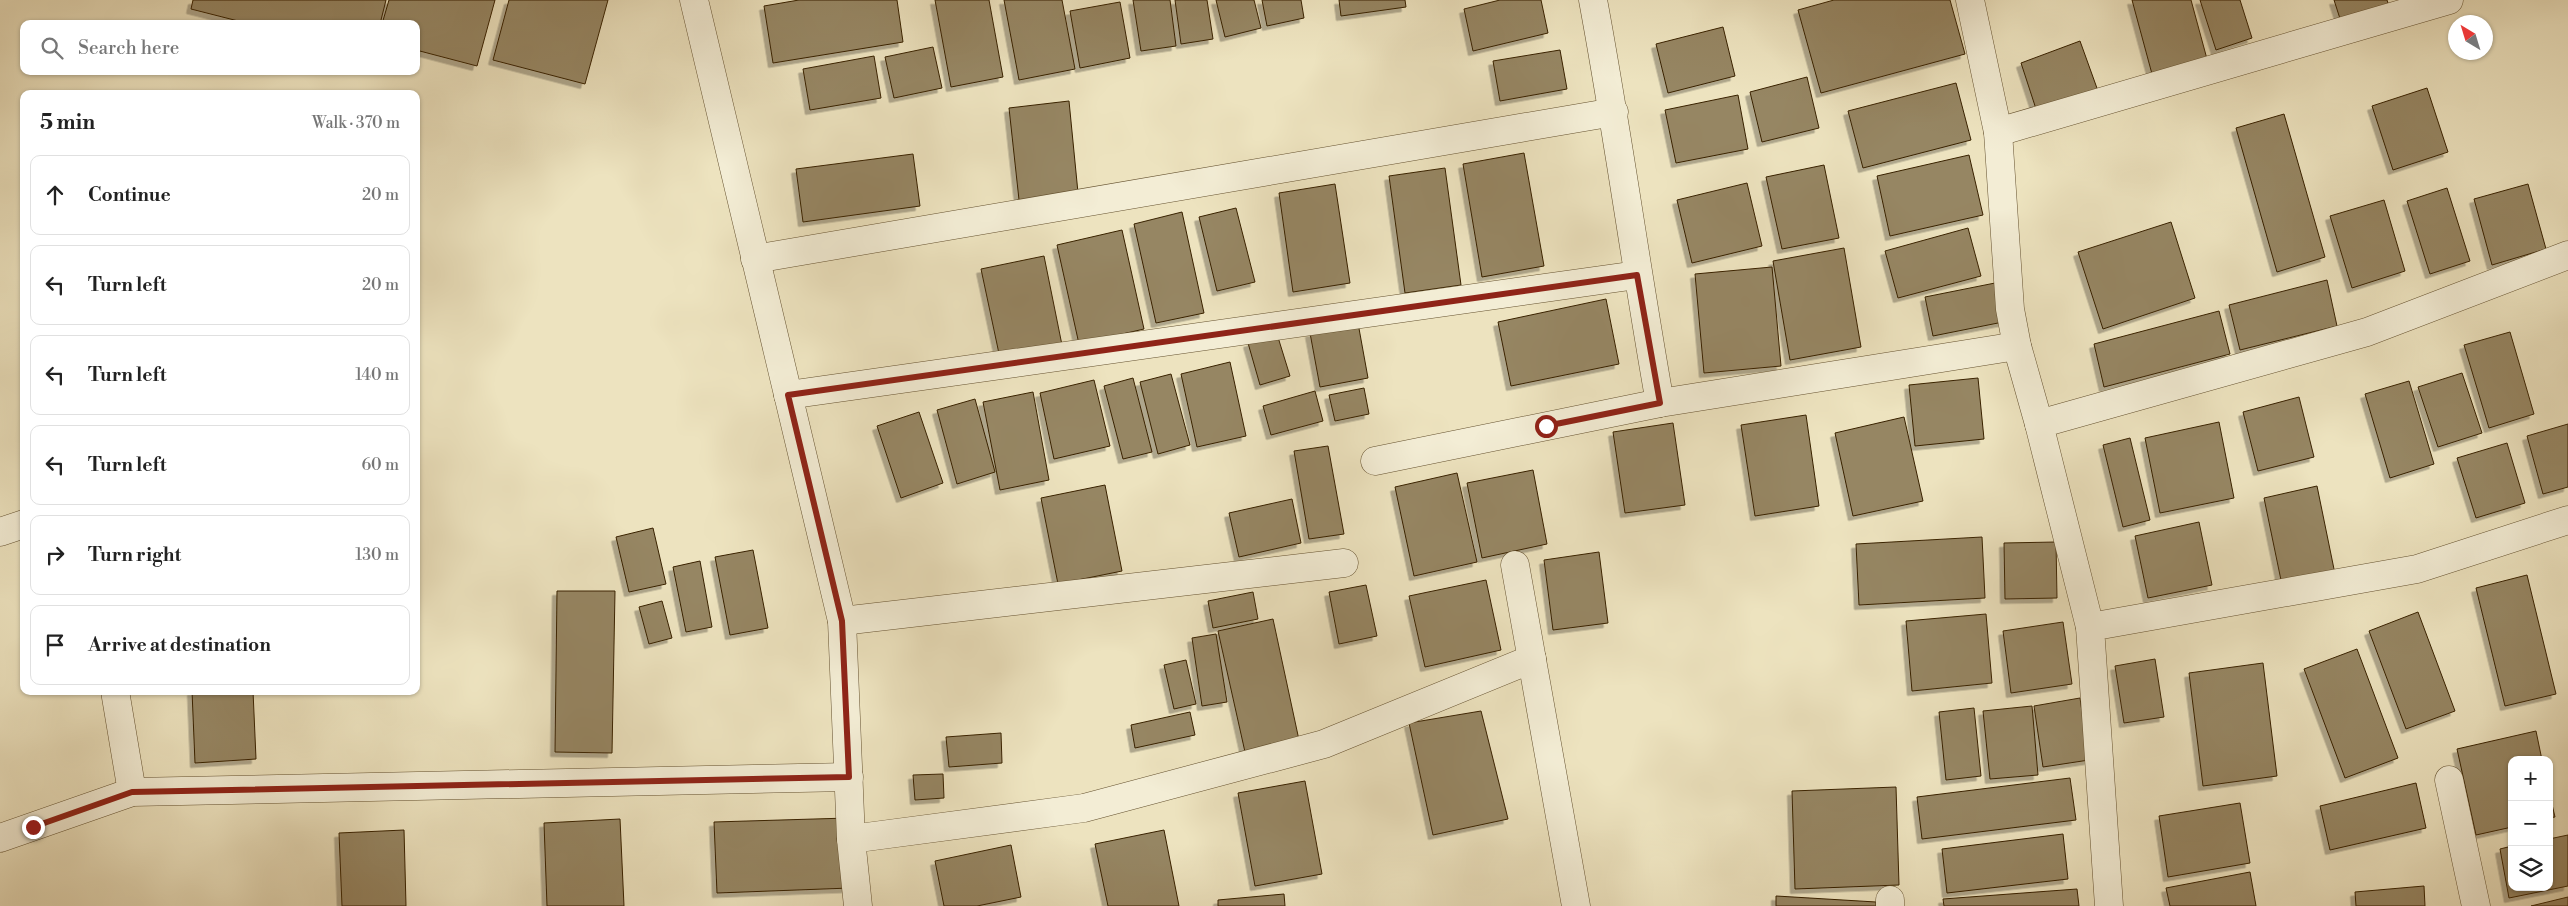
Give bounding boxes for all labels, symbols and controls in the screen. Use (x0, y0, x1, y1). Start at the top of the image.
north arrow (2448, 15, 2493, 60)
search box (20, 20, 420, 75)
icon: search (38, 34, 66, 62)
text: Search here (78, 36, 179, 60)
text: 5 min (40, 110, 95, 136)
text: Walk · 370 m (312, 113, 400, 133)
icon: ahead (41, 181, 69, 209)
text: Continue (88, 183, 171, 207)
text: 20 m (362, 185, 399, 205)
icon: left (41, 271, 69, 299)
text: Turn left (88, 273, 167, 297)
text: 20 m (362, 275, 399, 295)
icon: left (41, 361, 69, 389)
text: Turn left (88, 363, 167, 387)
text: 140 m (355, 365, 399, 385)
route start (1535, 415, 1558, 438)
icon: left (41, 451, 69, 479)
text: Turn left (88, 453, 167, 477)
text: 60 m (361, 455, 399, 475)
icon: right (41, 541, 69, 569)
text: Turn right (88, 543, 181, 567)
text: 130 m (355, 545, 399, 565)
icon: arrive (41, 631, 69, 659)
text: Arrive at destination (88, 633, 271, 657)
map controls (2508, 756, 2553, 891)
button: + (2508, 756, 2553, 801)
button: − (2508, 801, 2553, 846)
route end (22, 816, 45, 839)
button: layers (2508, 846, 2553, 891)

